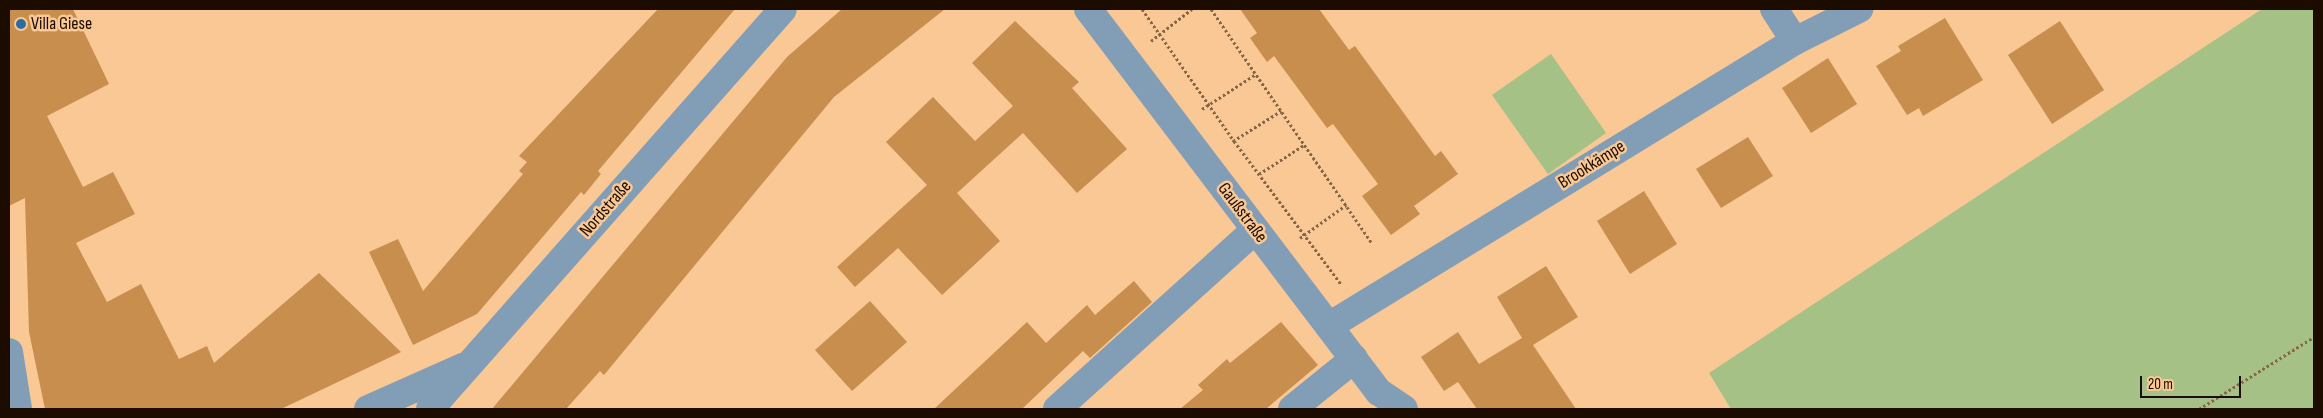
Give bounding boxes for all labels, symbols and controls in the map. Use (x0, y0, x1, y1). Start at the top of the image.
place label: Villa Giese (31, 13, 92, 35)
marker: Villa Giese (15, 18, 27, 30)
street label: Brookkämpe (1555, 136, 1629, 194)
street label: Nordstraße (576, 176, 636, 242)
street label: Gaußstraße (1212, 179, 1272, 247)
scale bar (2143, 366, 2244, 398)
text: 20 m (2148, 375, 2173, 394)

